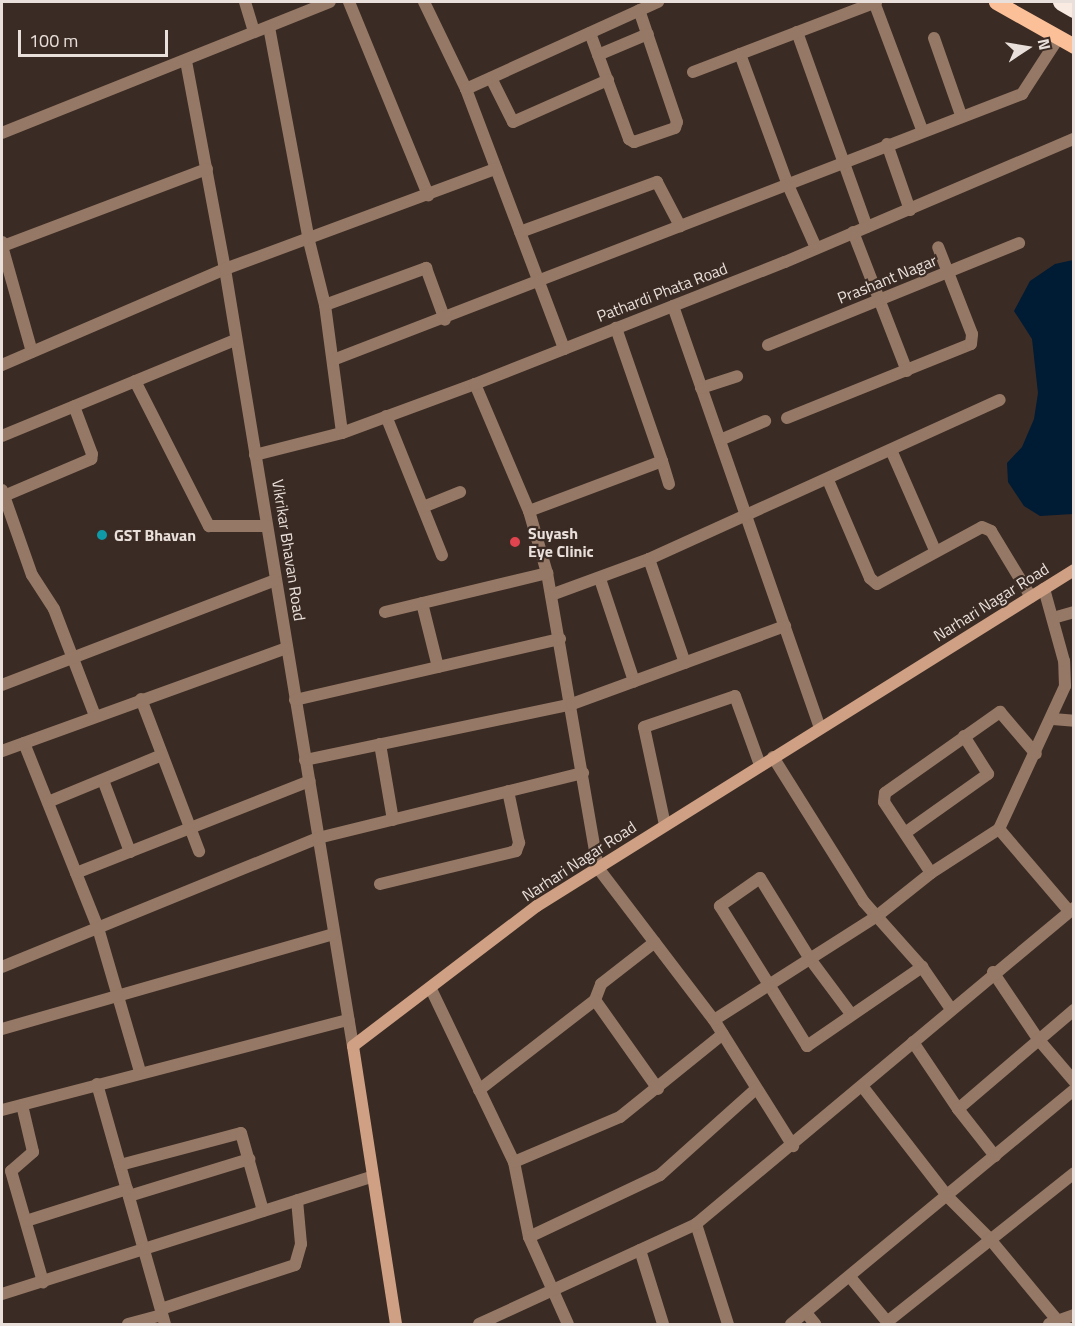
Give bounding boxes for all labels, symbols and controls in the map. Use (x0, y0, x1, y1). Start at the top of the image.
scale bar (21, 18, 171, 56)
north arrow (997, 18, 1057, 78)
text: 100 m (29, 27, 78, 54)
text: N (1032, 36, 1057, 52)
street label: Prashant Nagar (835, 250, 939, 308)
street label: Pathardi Phata Road (594, 258, 730, 326)
street label: Vikrikar Bhavan Road (268, 478, 310, 622)
place label: Suyash Eye Clinic (528, 523, 594, 561)
place label: GST Bhavan (114, 525, 196, 545)
marker: GST Bhavan (95, 528, 109, 542)
marker: Suyash Eye Clinic (506, 533, 524, 551)
street label: Narhari Nagar Road (930, 559, 1052, 645)
street label: Narhari Nagar Road (518, 817, 640, 905)

